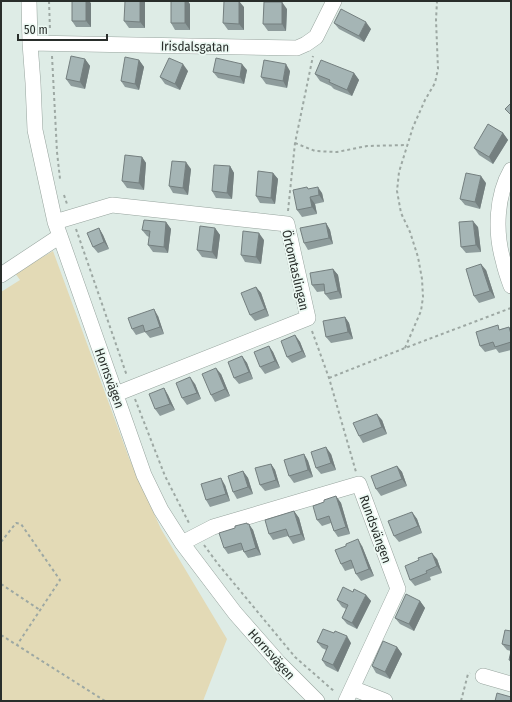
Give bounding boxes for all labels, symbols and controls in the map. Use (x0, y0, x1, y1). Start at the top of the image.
scale bar (18, 16, 107, 42)
text: 50 m (24, 23, 48, 37)
street label: Irisdalsgatan (161, 38, 229, 55)
street label: Örtomtaslingan (279, 228, 313, 312)
street label: Hornsvägen (92, 346, 127, 410)
street label: Rundsvängen (356, 493, 395, 565)
street label: Hornsvägen (245, 626, 298, 683)

